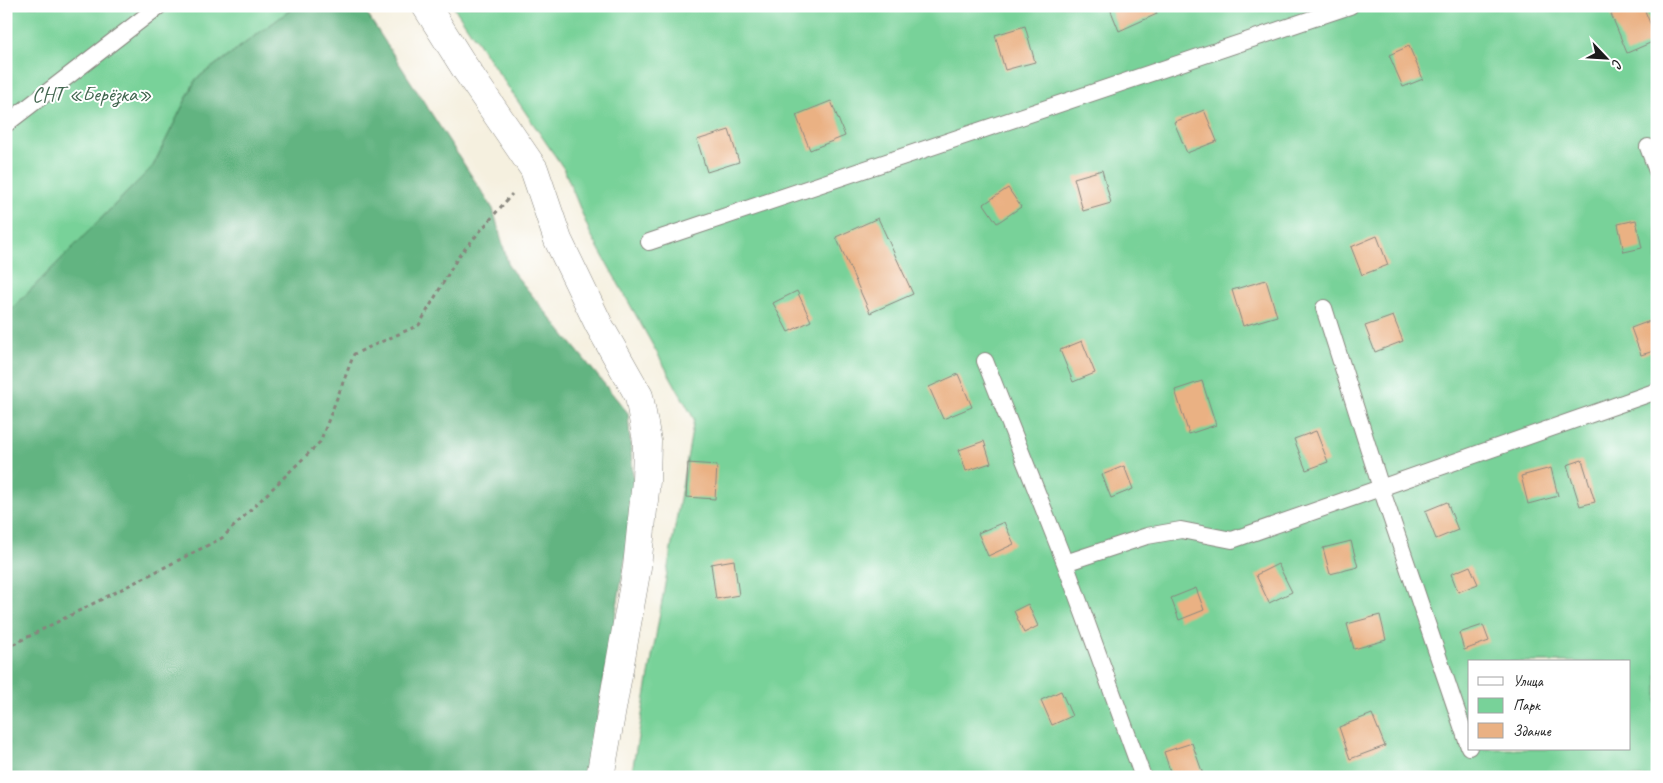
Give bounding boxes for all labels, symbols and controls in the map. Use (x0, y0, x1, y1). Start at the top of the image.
north arrow (1580, 32, 1630, 82)
text: С (1607, 57, 1626, 72)
park label: СНТ «Берёзка» (32, 81, 152, 108)
legend (1468, 660, 1630, 750)
text: Улица (1513, 672, 1544, 691)
text: Парк (1513, 696, 1541, 715)
text: Здание (1513, 722, 1552, 741)

